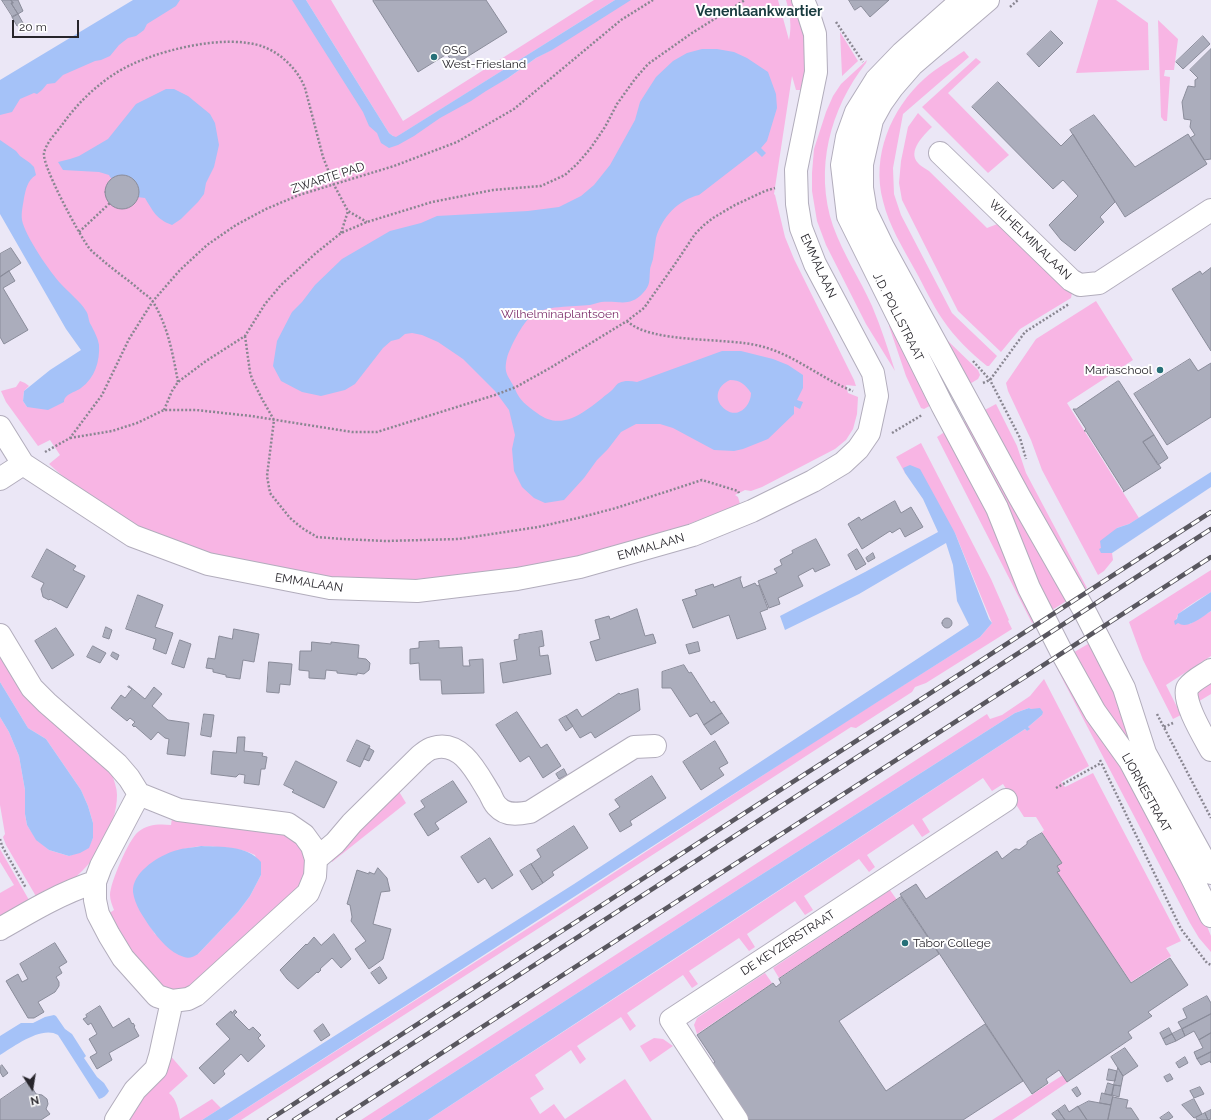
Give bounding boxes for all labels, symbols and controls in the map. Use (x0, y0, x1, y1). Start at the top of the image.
district label: Venenlaankwartier (696, 4, 822, 20)
scale bar (14, 12, 81, 38)
text: 20 m (19, 20, 47, 34)
place label: OSG West-Friesland (442, 43, 526, 71)
marker: OSG West-Friesland (429, 52, 439, 62)
street label: ZWARTE PAD (289, 159, 367, 197)
street label: WILHELMINALAAN (986, 197, 1074, 283)
street label: EMMALAAN (797, 232, 839, 300)
street label: J.D. POLLSTRAAT (870, 270, 926, 364)
park label: Wilhelminaplantsoen (501, 307, 619, 321)
place label: Mariaschool (1085, 363, 1152, 377)
marker: Mariaschool (1155, 365, 1165, 375)
street label: EMMALAAN (616, 531, 686, 563)
street label: EMMALAAN (274, 570, 344, 596)
street label: LIORNESTRAAT (1118, 751, 1174, 835)
street label: DE KEYZERSTRAAT (738, 907, 838, 979)
place label: Tabor College (913, 936, 991, 950)
marker: Tabor College (900, 938, 910, 948)
north arrow (12, 1068, 52, 1108)
text: N (29, 1093, 40, 1107)

